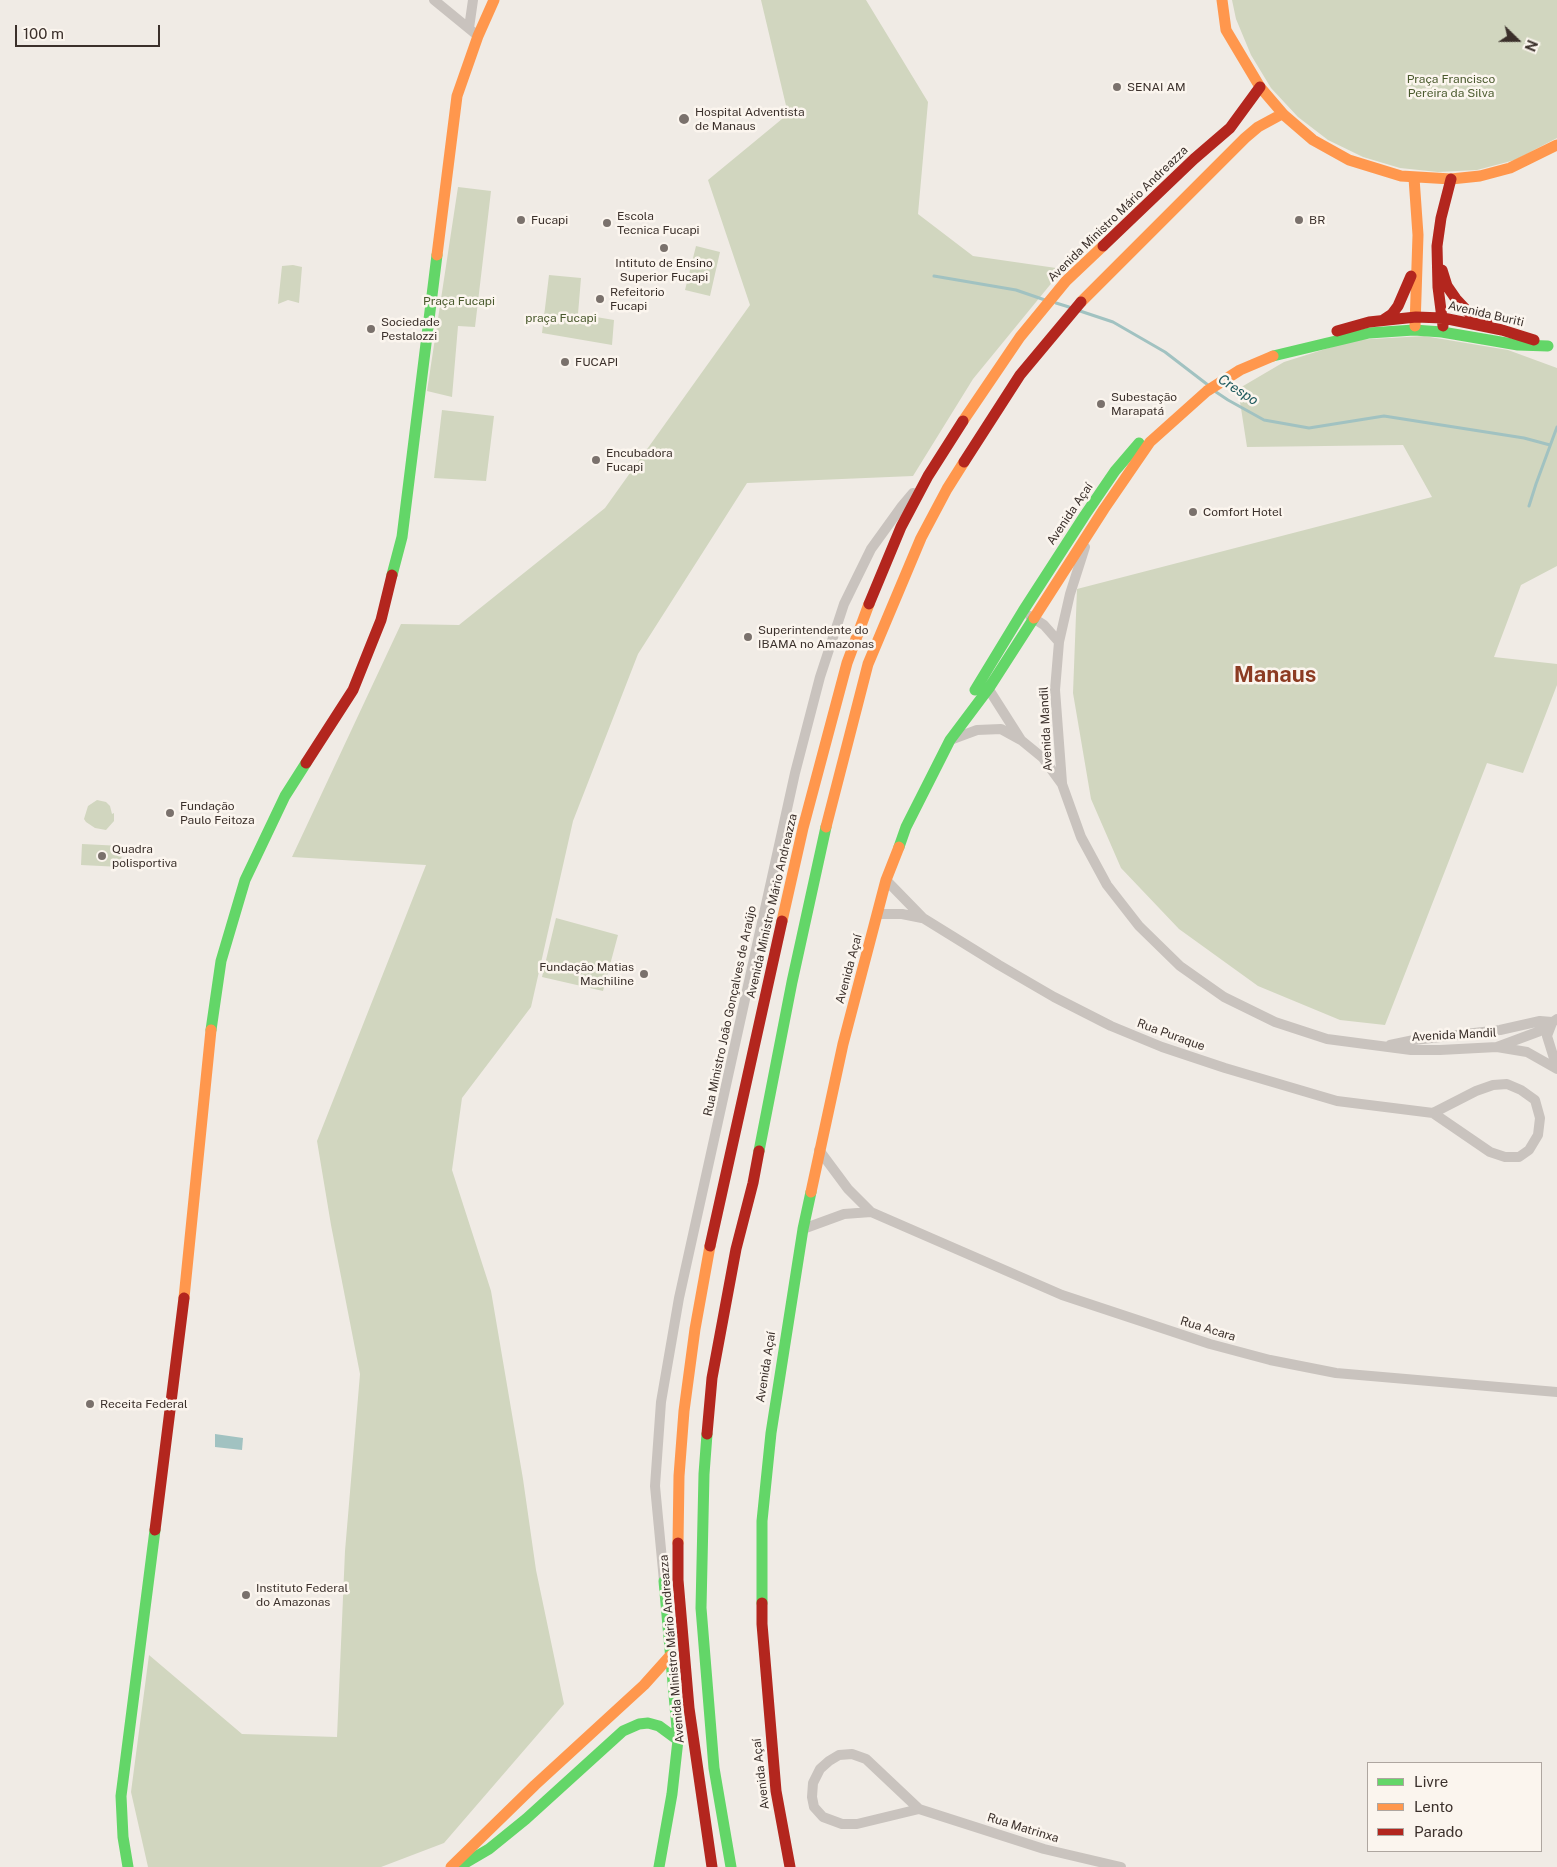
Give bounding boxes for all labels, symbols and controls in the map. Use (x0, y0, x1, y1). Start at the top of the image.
scale bar (18, 15, 162, 47)
north arrow (1492, 15, 1542, 65)
text: 100 m (23, 25, 64, 42)
text: N (1521, 38, 1540, 54)
park label: Praça Francisco Pereira da Silva (1407, 72, 1495, 100)
place label: SENAI AM (1127, 80, 1186, 94)
marker: SENAI AM (1111, 81, 1123, 93)
place label: Hospital Adventista de Manaus (695, 105, 805, 133)
marker: Hospital Adventista de Manaus (677, 112, 691, 126)
street label: Avenida Ministro Mário Andreazza (1045, 143, 1191, 285)
place label: Escola Tecnica Fucapi (617, 209, 700, 237)
place label: Fucapi (531, 213, 568, 227)
place label: BR (1309, 213, 1325, 227)
marker: Fucapi (515, 214, 527, 226)
marker: BR (1293, 214, 1305, 226)
marker: Escola Tecnica Fucapi (601, 217, 613, 229)
marker: Intituto de Ensino Superior Fucapi (658, 242, 670, 254)
place label: Intituto de Ensino Superior Fucapi (615, 256, 713, 284)
place label: Refeitorio Fucapi (610, 285, 665, 313)
marker: Refeitorio Fucapi (594, 293, 606, 305)
park label: Praça Fucapi (423, 294, 495, 308)
street label: Avenida Buriti (1447, 298, 1525, 330)
park label: praça Fucapi (525, 311, 597, 325)
place label: Sociedade Pestalozzi (381, 315, 440, 343)
marker: Sociedade Pestalozzi (365, 323, 377, 335)
place label: FUCAPI (575, 355, 618, 369)
marker: FUCAPI (559, 356, 571, 368)
water label: Crespo (1215, 371, 1261, 409)
place label: Subestação Marapatá (1111, 390, 1177, 418)
marker: Subestação Marapatá (1095, 398, 1107, 410)
place label: Encubadora Fucapi (606, 446, 673, 474)
marker: Encubadora Fucapi (590, 454, 602, 466)
street label: Avenida Açaí (1044, 480, 1096, 548)
place label: Comfort Hotel (1203, 505, 1282, 519)
marker: Comfort Hotel (1187, 506, 1199, 518)
place label: Superintendente do IBAMA no Amazonas (758, 623, 874, 651)
marker: Superintendente do IBAMA no Amazonas (742, 631, 754, 643)
district label: Manaus (1234, 662, 1316, 688)
street label: Avenida Mandil (1037, 686, 1055, 772)
place label: Fundação Paulo Feitoza (180, 799, 255, 827)
marker: Fundação Paulo Feitoza (164, 807, 176, 819)
street label: Avenida Ministro Mário Andreazza (744, 812, 800, 1000)
place label: Quadra polisportiva (112, 842, 177, 870)
marker: Quadra polisportiva (96, 850, 108, 862)
street label: Rua Ministro João Gonçalves de Araújo (701, 904, 759, 1118)
street label: Avenida Açaí (833, 933, 865, 1005)
place label: Fundação Matias Machiline (539, 960, 634, 988)
marker: Fundação Matias Machiline (638, 968, 650, 980)
street label: Rua Puraque (1135, 1016, 1207, 1054)
street label: Avenida Mandil (1411, 1026, 1497, 1044)
street label: Rua Acara (1179, 1314, 1237, 1344)
street label: Avenida Açaí (753, 1331, 779, 1403)
place label: Receita Federal (100, 1397, 188, 1411)
marker: Receita Federal (84, 1398, 96, 1410)
street label: Avenida Ministro Mário Andreazza (657, 1554, 687, 1744)
place label: Instituto Federal do Amazonas (256, 1581, 348, 1609)
marker: Instituto Federal do Amazonas (240, 1589, 252, 1601)
street label: Avenida Açaí (749, 1738, 773, 1810)
legend (1367, 1762, 1542, 1852)
text: Livre (1414, 1773, 1448, 1790)
text: Lento (1414, 1798, 1453, 1815)
street label: Rua Matrinxa (986, 1810, 1060, 1846)
text: Parado (1414, 1823, 1463, 1840)

